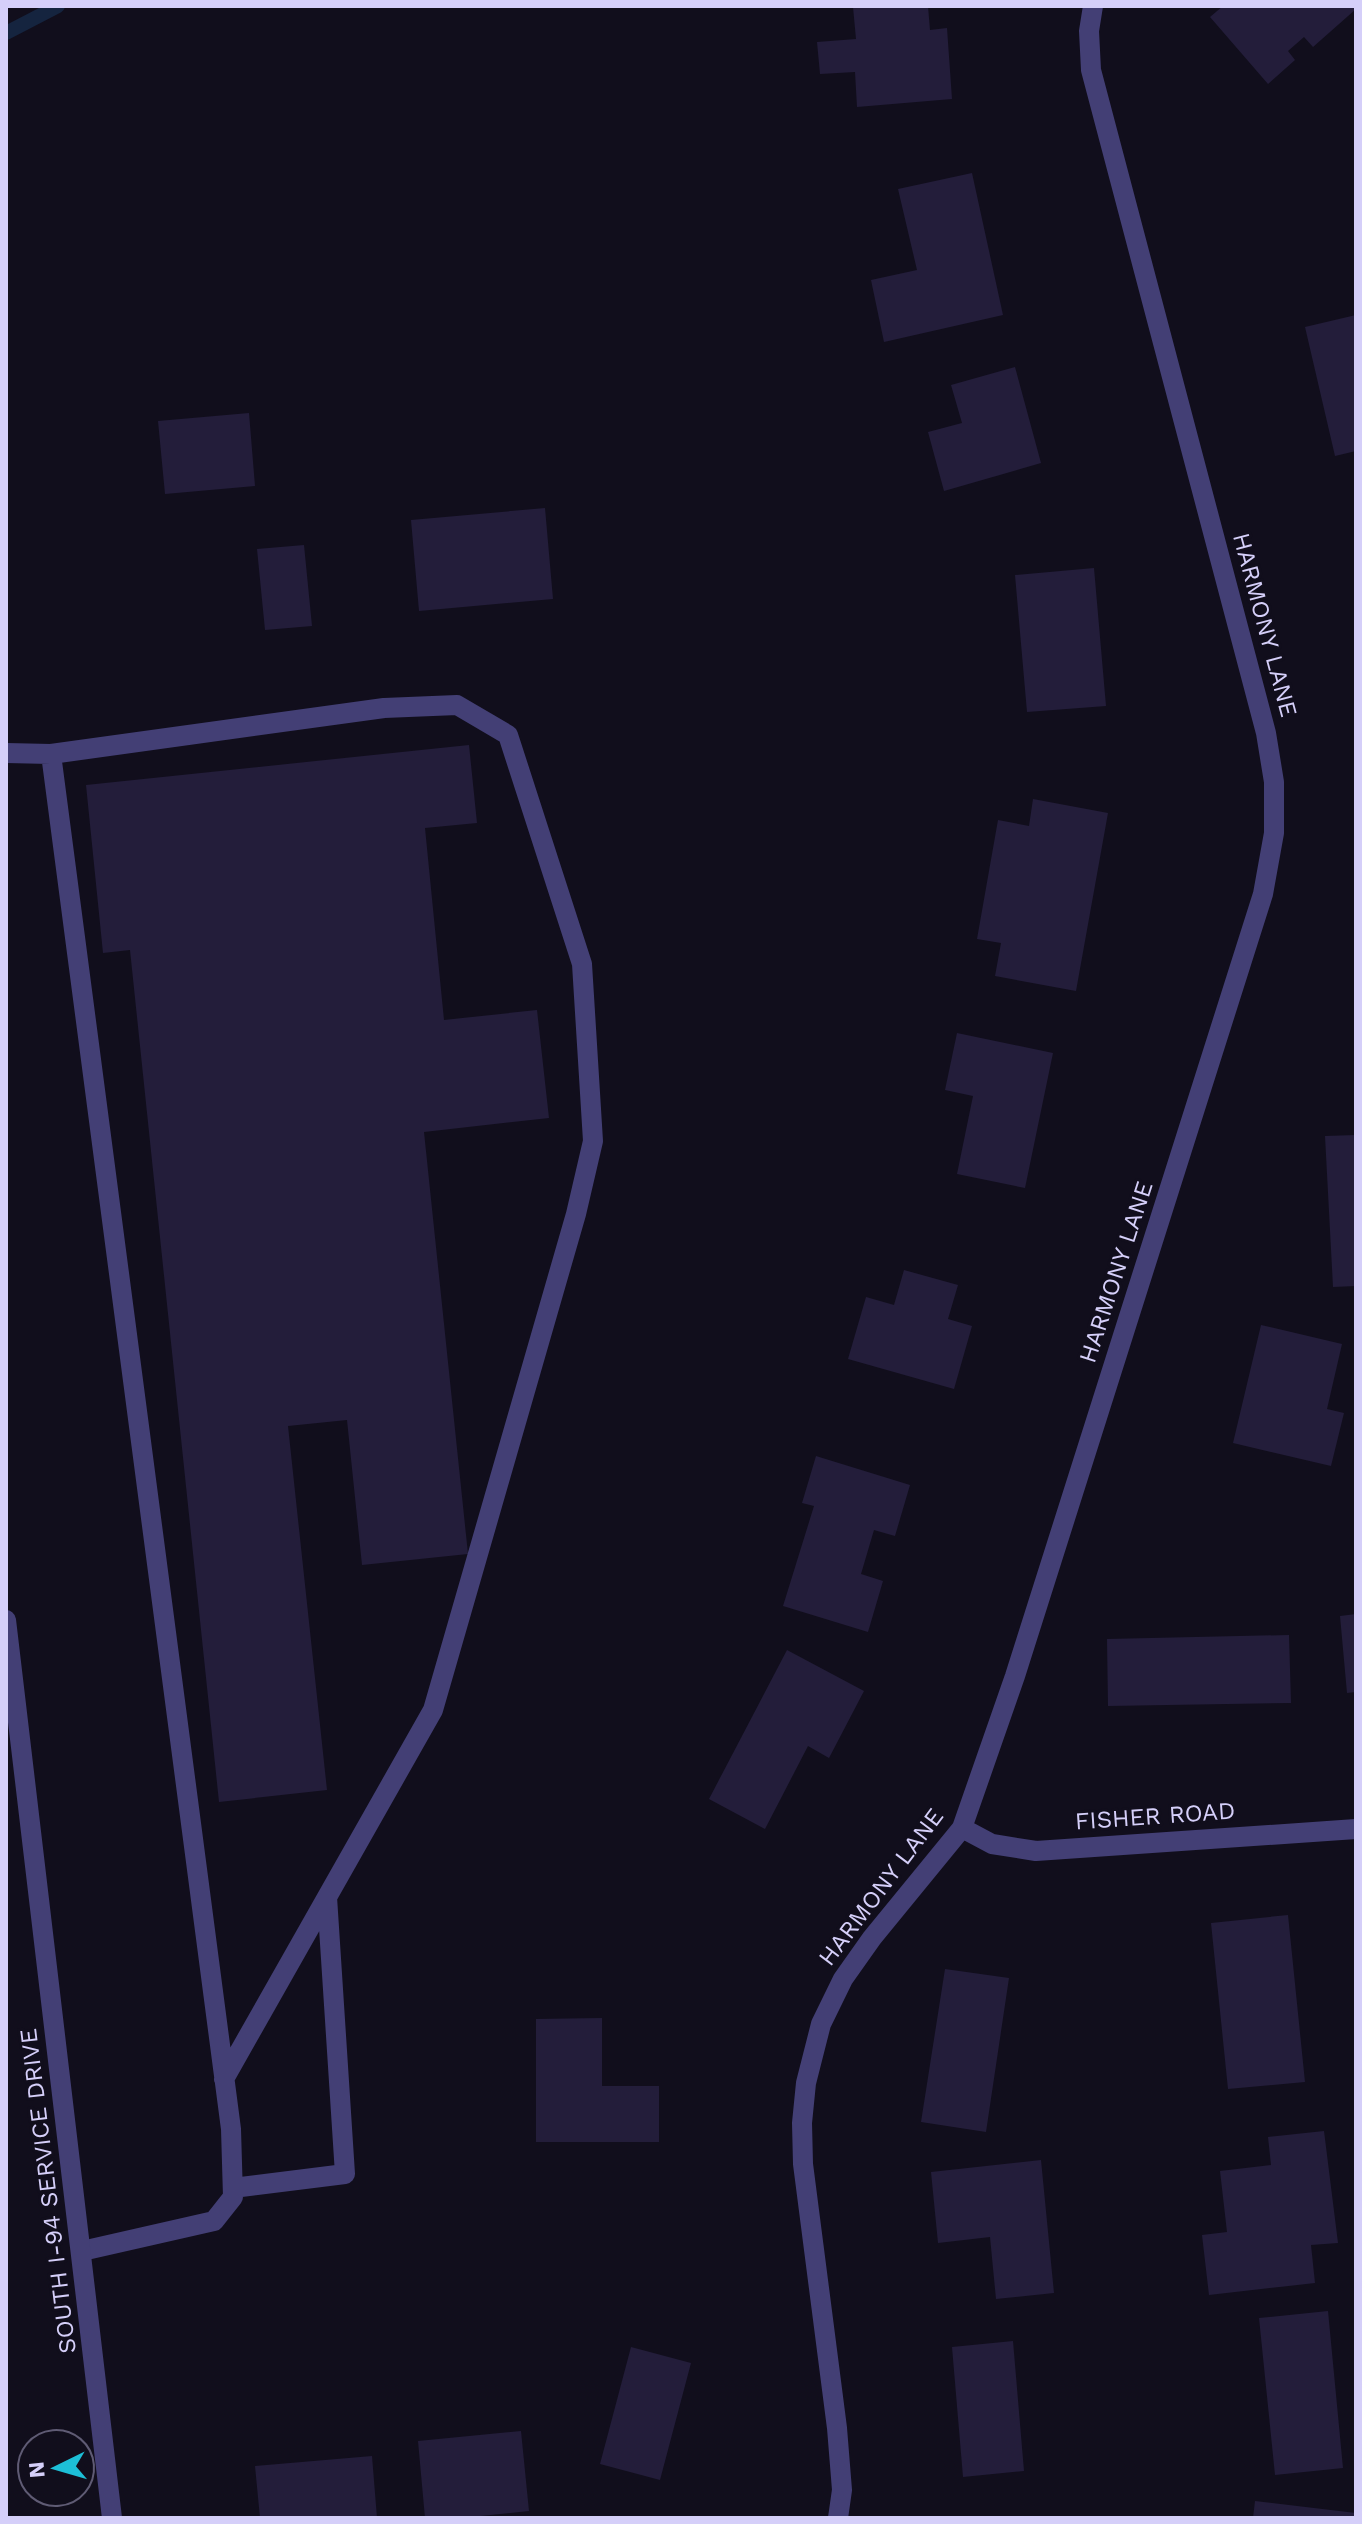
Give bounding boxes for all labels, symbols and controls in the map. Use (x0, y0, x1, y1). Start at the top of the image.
street label: HARMONY LANE (1227, 530, 1303, 720)
street label: HARMONY LANE (1073, 1178, 1159, 1366)
street label: FISHER ROAD (1074, 1796, 1236, 1836)
street label: HARMONY LANE (813, 1803, 949, 1971)
street label: SOUTH I-94 SERVICE DRIVE (14, 2027, 82, 2355)
north arrow (16, 2428, 96, 2508)
text: N (23, 2460, 50, 2479)

